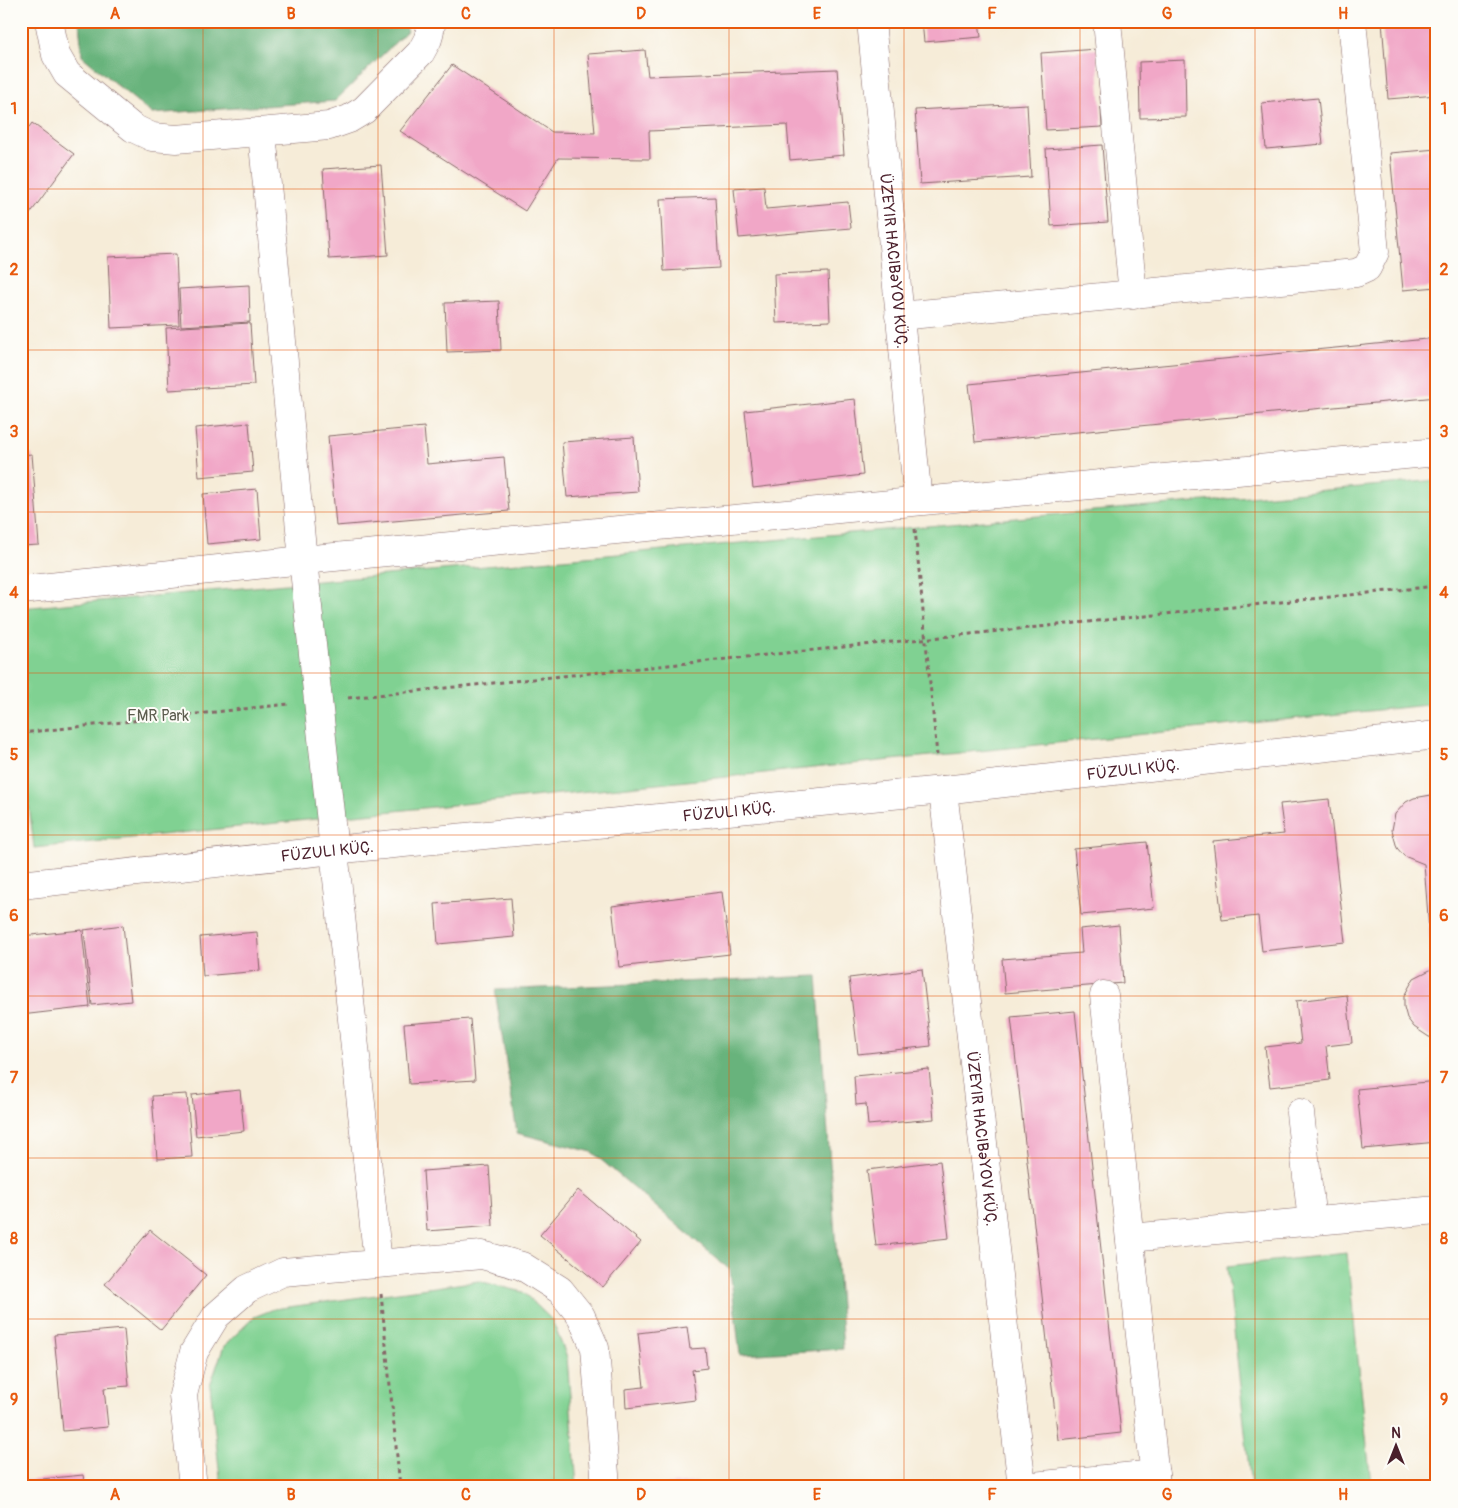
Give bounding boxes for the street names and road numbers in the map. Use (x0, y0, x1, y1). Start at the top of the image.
street label: ÜZEYIR HACIBƏYOV KÜÇ. (875, 172, 912, 349)
street label: FÜZULI KÜÇ. (1086, 755, 1180, 785)
street label: FÜZULI KÜÇ. (682, 798, 777, 827)
street label: FÜZULI KÜÇ. (280, 837, 375, 867)
street label: ÜZEYIR HACIBƏYOV KÜÇ. (962, 1050, 1001, 1227)

